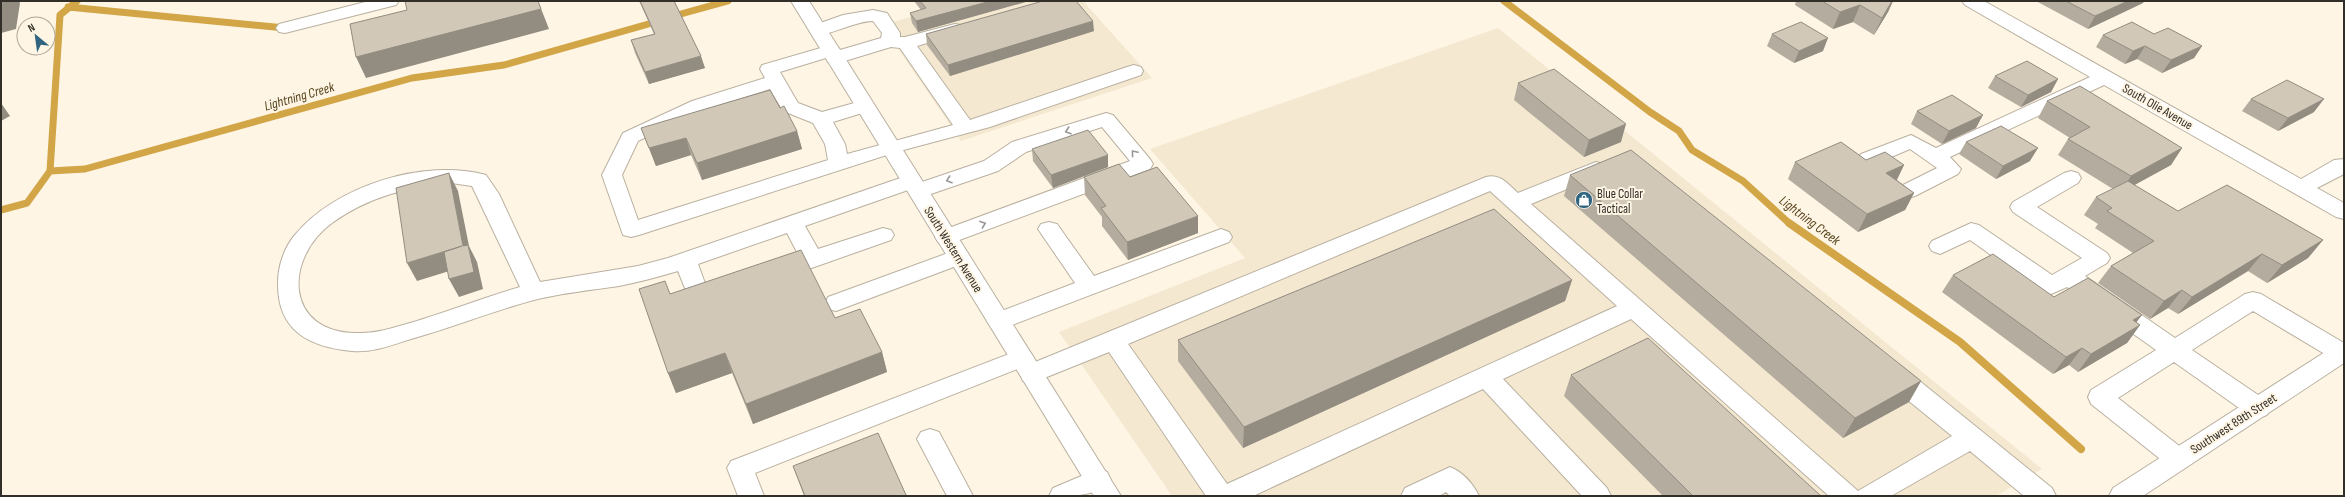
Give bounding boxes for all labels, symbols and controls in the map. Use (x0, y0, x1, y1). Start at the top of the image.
north arrow (16, 16, 56, 56)
text: N (26, 21, 37, 35)
water label: Lightning Creek (262, 78, 337, 115)
street label: South Olie Avenue (2119, 80, 2196, 133)
one-way arrow (1065, 126, 1072, 134)
one-way arrow (1131, 150, 1138, 157)
one-way arrow (946, 175, 953, 184)
place label: Blue Collar Tactical (1597, 186, 1643, 217)
shop icon: Blue Collar Tactical (1574, 190, 1594, 210)
water label: Lightning Creek (1776, 192, 1844, 249)
street label: South Western Avenue (920, 204, 986, 295)
one-way arrow (980, 220, 987, 228)
street label: Southwest 89th Street (2187, 390, 2280, 458)

